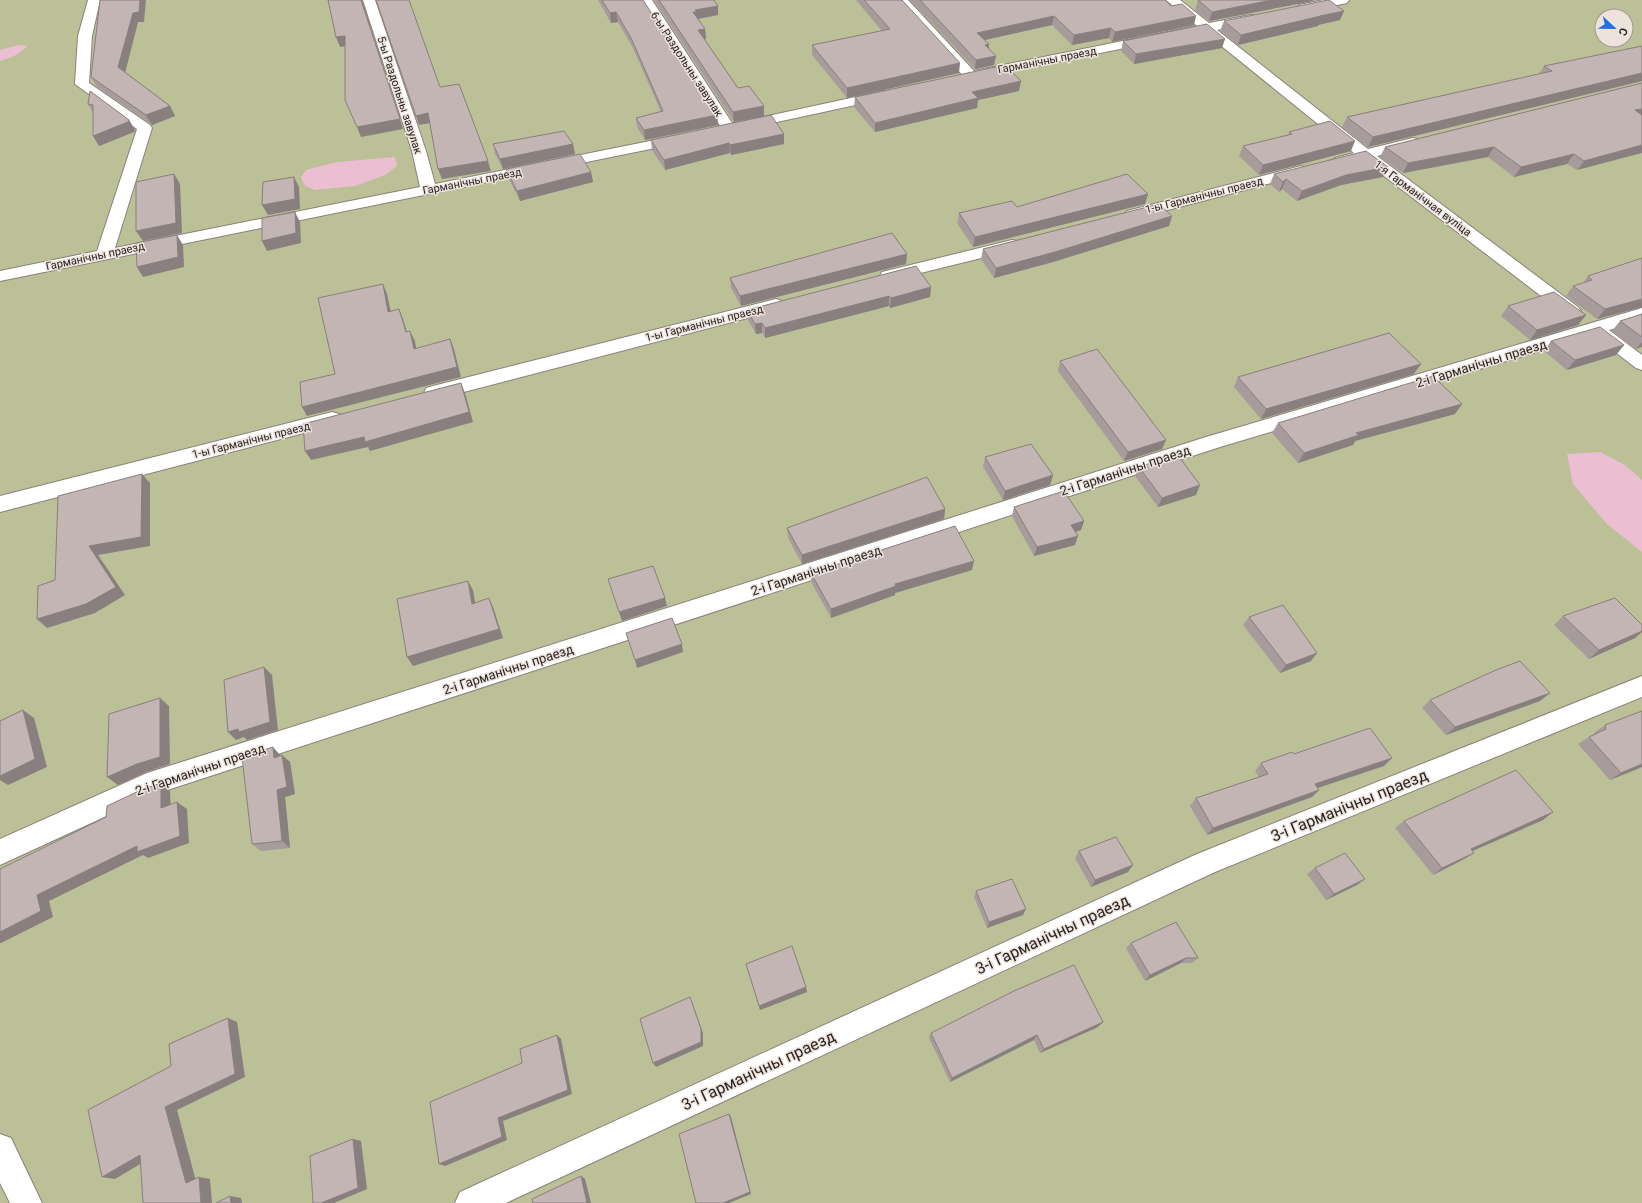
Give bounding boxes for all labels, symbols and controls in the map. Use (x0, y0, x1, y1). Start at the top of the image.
north arrow (1594, 8, 1634, 48)
street label: 6-ы Раздольны завулак (648, 9, 725, 119)
text: С (1615, 26, 1630, 37)
street label: 5-ы Раздольны завулак (374, 35, 425, 156)
street label: Гарманічны праезд (997, 44, 1098, 76)
street label: 1-я Гарманічная вуліца (1372, 158, 1474, 239)
street label: Гарманічны праезд (422, 165, 523, 197)
street label: 1-ы Гарманічны праезд (1144, 174, 1265, 216)
street label: Гарманічны праезд (45, 240, 146, 273)
street label: 1-ы Гарманічны праезд (644, 302, 765, 344)
street label: 2-і Гарманічны праезд (1414, 336, 1549, 391)
street label: 1-ы Гарманічны праезд (191, 419, 312, 461)
street label: 2-і Гарманічны праезд (1058, 442, 1192, 499)
street label: 2-і Гарманічны праезд (749, 542, 883, 599)
street label: 2-і Гарманічны праезд (441, 641, 575, 698)
street label: 2-і Гарманічны праезд (133, 740, 267, 799)
street label: 3-і Гарманічны праезд (1268, 765, 1431, 846)
street label: 3-і Гарманічны праезд (972, 890, 1132, 978)
street label: 3-і Гарманічны праезд (678, 1026, 838, 1114)

